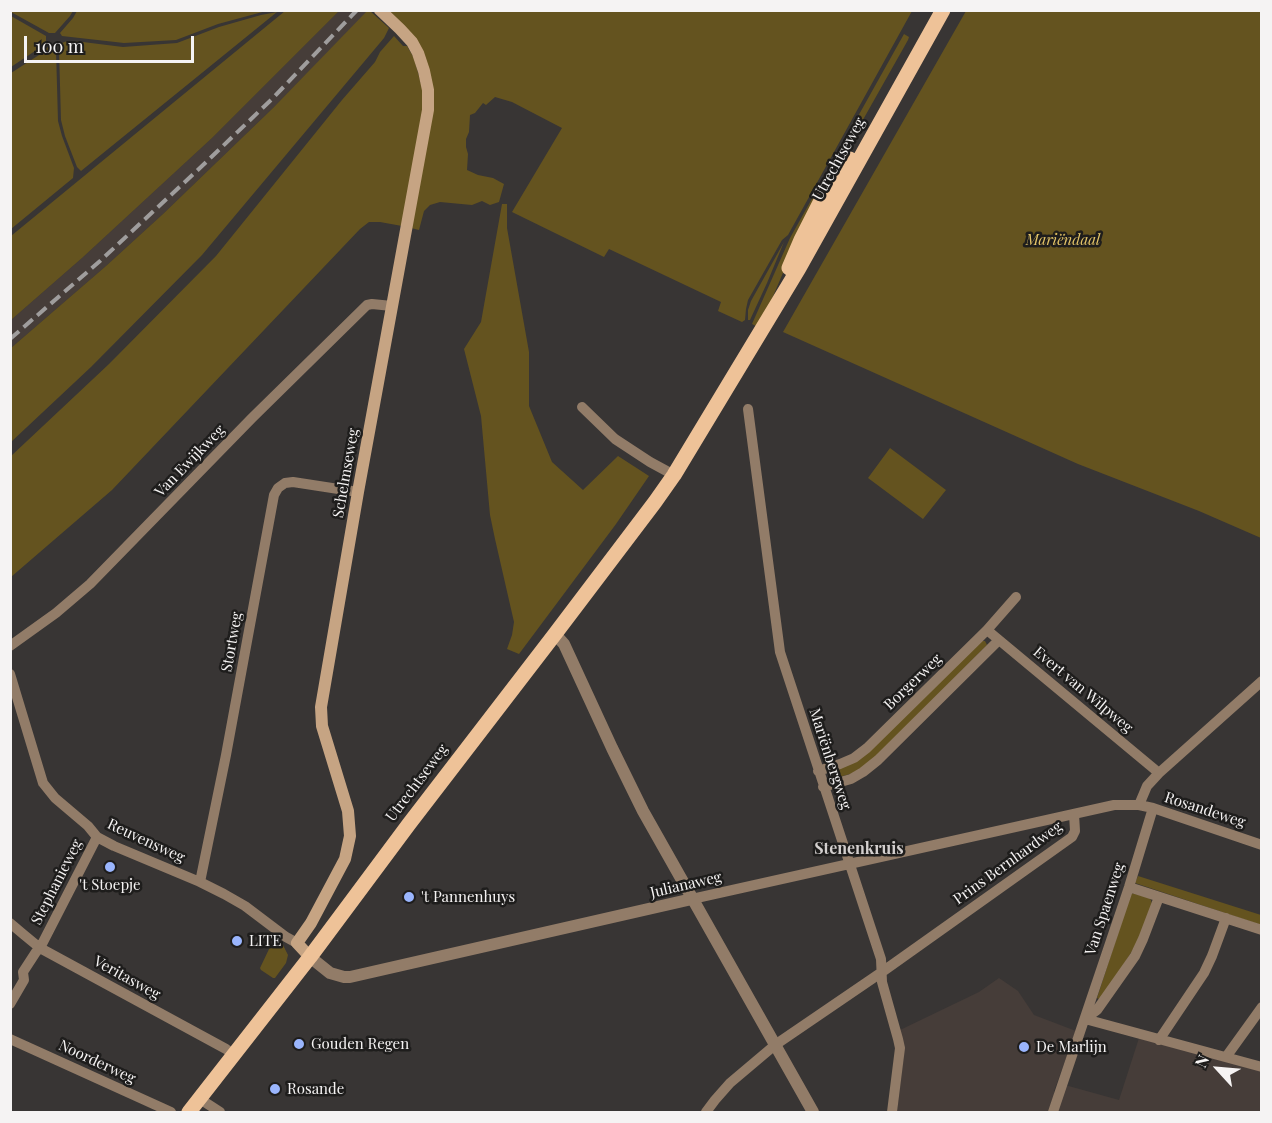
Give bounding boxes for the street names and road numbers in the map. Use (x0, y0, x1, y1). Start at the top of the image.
street label: Utrechtseweg (809, 114, 869, 204)
street label: Van Ewijkweg (151, 421, 229, 501)
street label: Schelmseweg (329, 427, 363, 519)
street label: Stortweg (218, 611, 246, 673)
street label: Evert van Wilpweg (1030, 643, 1136, 737)
street label: Borgerweg (880, 650, 946, 714)
street label: Mariënbergweg (805, 706, 855, 812)
street label: Utrechtseweg (382, 741, 452, 825)
street label: Rosandeweg (1162, 788, 1248, 832)
street label: Reuvensweg (104, 815, 188, 867)
street label: Prins Bernhardweg (950, 817, 1066, 909)
street label: Stephanieweg (28, 836, 86, 928)
street label: Van Spaenweg (1082, 860, 1128, 958)
street label: Julianaweg (648, 868, 724, 902)
street label: Veritasweg (90, 952, 164, 1004)
street label: Noorderweg (56, 1036, 138, 1088)

